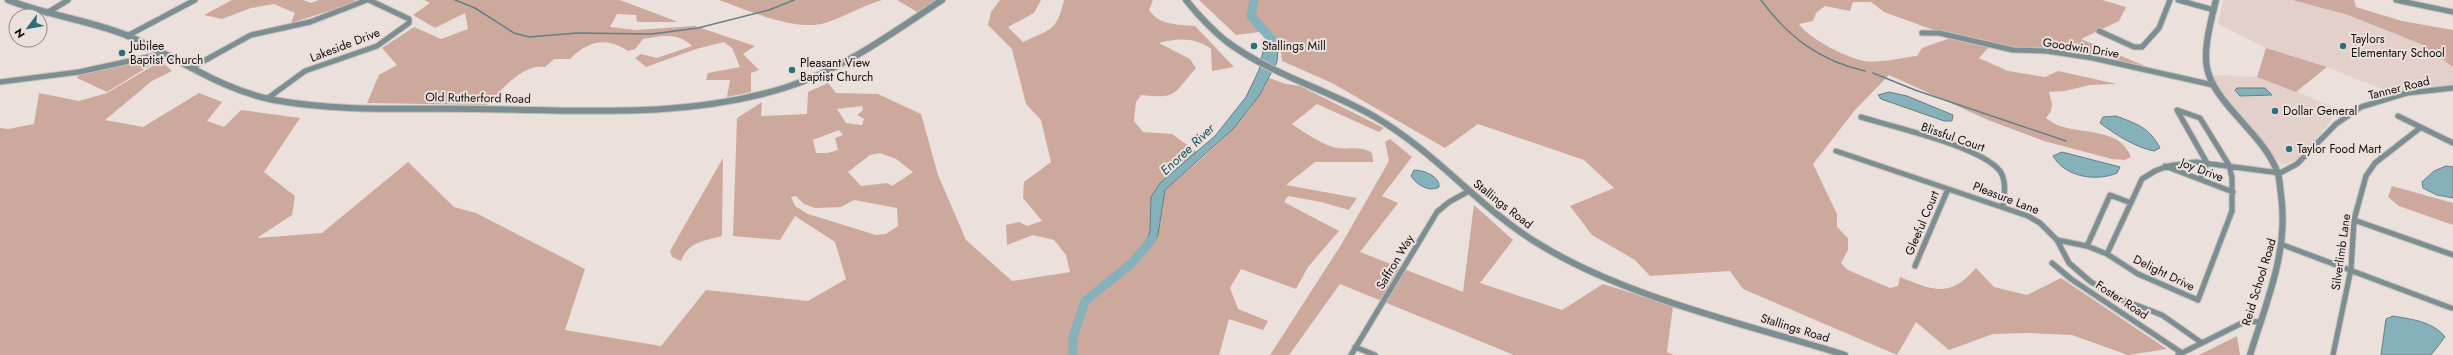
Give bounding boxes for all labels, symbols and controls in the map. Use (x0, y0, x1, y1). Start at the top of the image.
north arrow (8, 8, 48, 48)
street label: Lakeside Drive (307, 23, 383, 67)
text: N (10, 25, 29, 41)
place label: Taylors Elementary School (2351, 30, 2445, 62)
street label: Goodwin Drive (2042, 33, 2120, 63)
place label: Jubilee Baptist Church (128, 37, 203, 69)
place label: Stallings Mill (1262, 37, 1326, 55)
marker: Stallings Mill (1249, 41, 1259, 51)
marker: Taylors Elementary School (2338, 41, 2348, 51)
marker: Jubilee Baptist Church (117, 48, 127, 58)
place label: Pleasant View Baptist Church (800, 54, 873, 86)
marker: Pleasant View Baptist Church (787, 65, 797, 75)
street label: Tanner Road (2366, 72, 2432, 104)
street label: Old Rutherford Road (425, 88, 531, 108)
place label: Dollar General (2283, 102, 2357, 120)
marker: Dollar General (2270, 106, 2280, 116)
street label: Blissful Court (1919, 118, 1987, 156)
water label: Enoree River (1156, 119, 1219, 180)
place label: Taylor Food Mart (2297, 140, 2381, 158)
marker: Taylor Food Mart (2284, 144, 2294, 154)
street label: Joy Drive (2176, 153, 2226, 186)
street label: Stallings Road (1469, 175, 1537, 233)
street label: Pleasure Lane (1970, 177, 2042, 219)
street label: Gleeful Court (1900, 188, 1944, 258)
street label: Silverlimb Lane (2327, 213, 2355, 291)
street label: Saffron Way (1372, 230, 1419, 293)
street label: Reid School Road (2237, 236, 2281, 328)
street label: Delight Drive (2130, 250, 2198, 296)
street label: Foster Road (2092, 276, 2152, 324)
street label: Stallings Road (1758, 309, 1832, 347)

